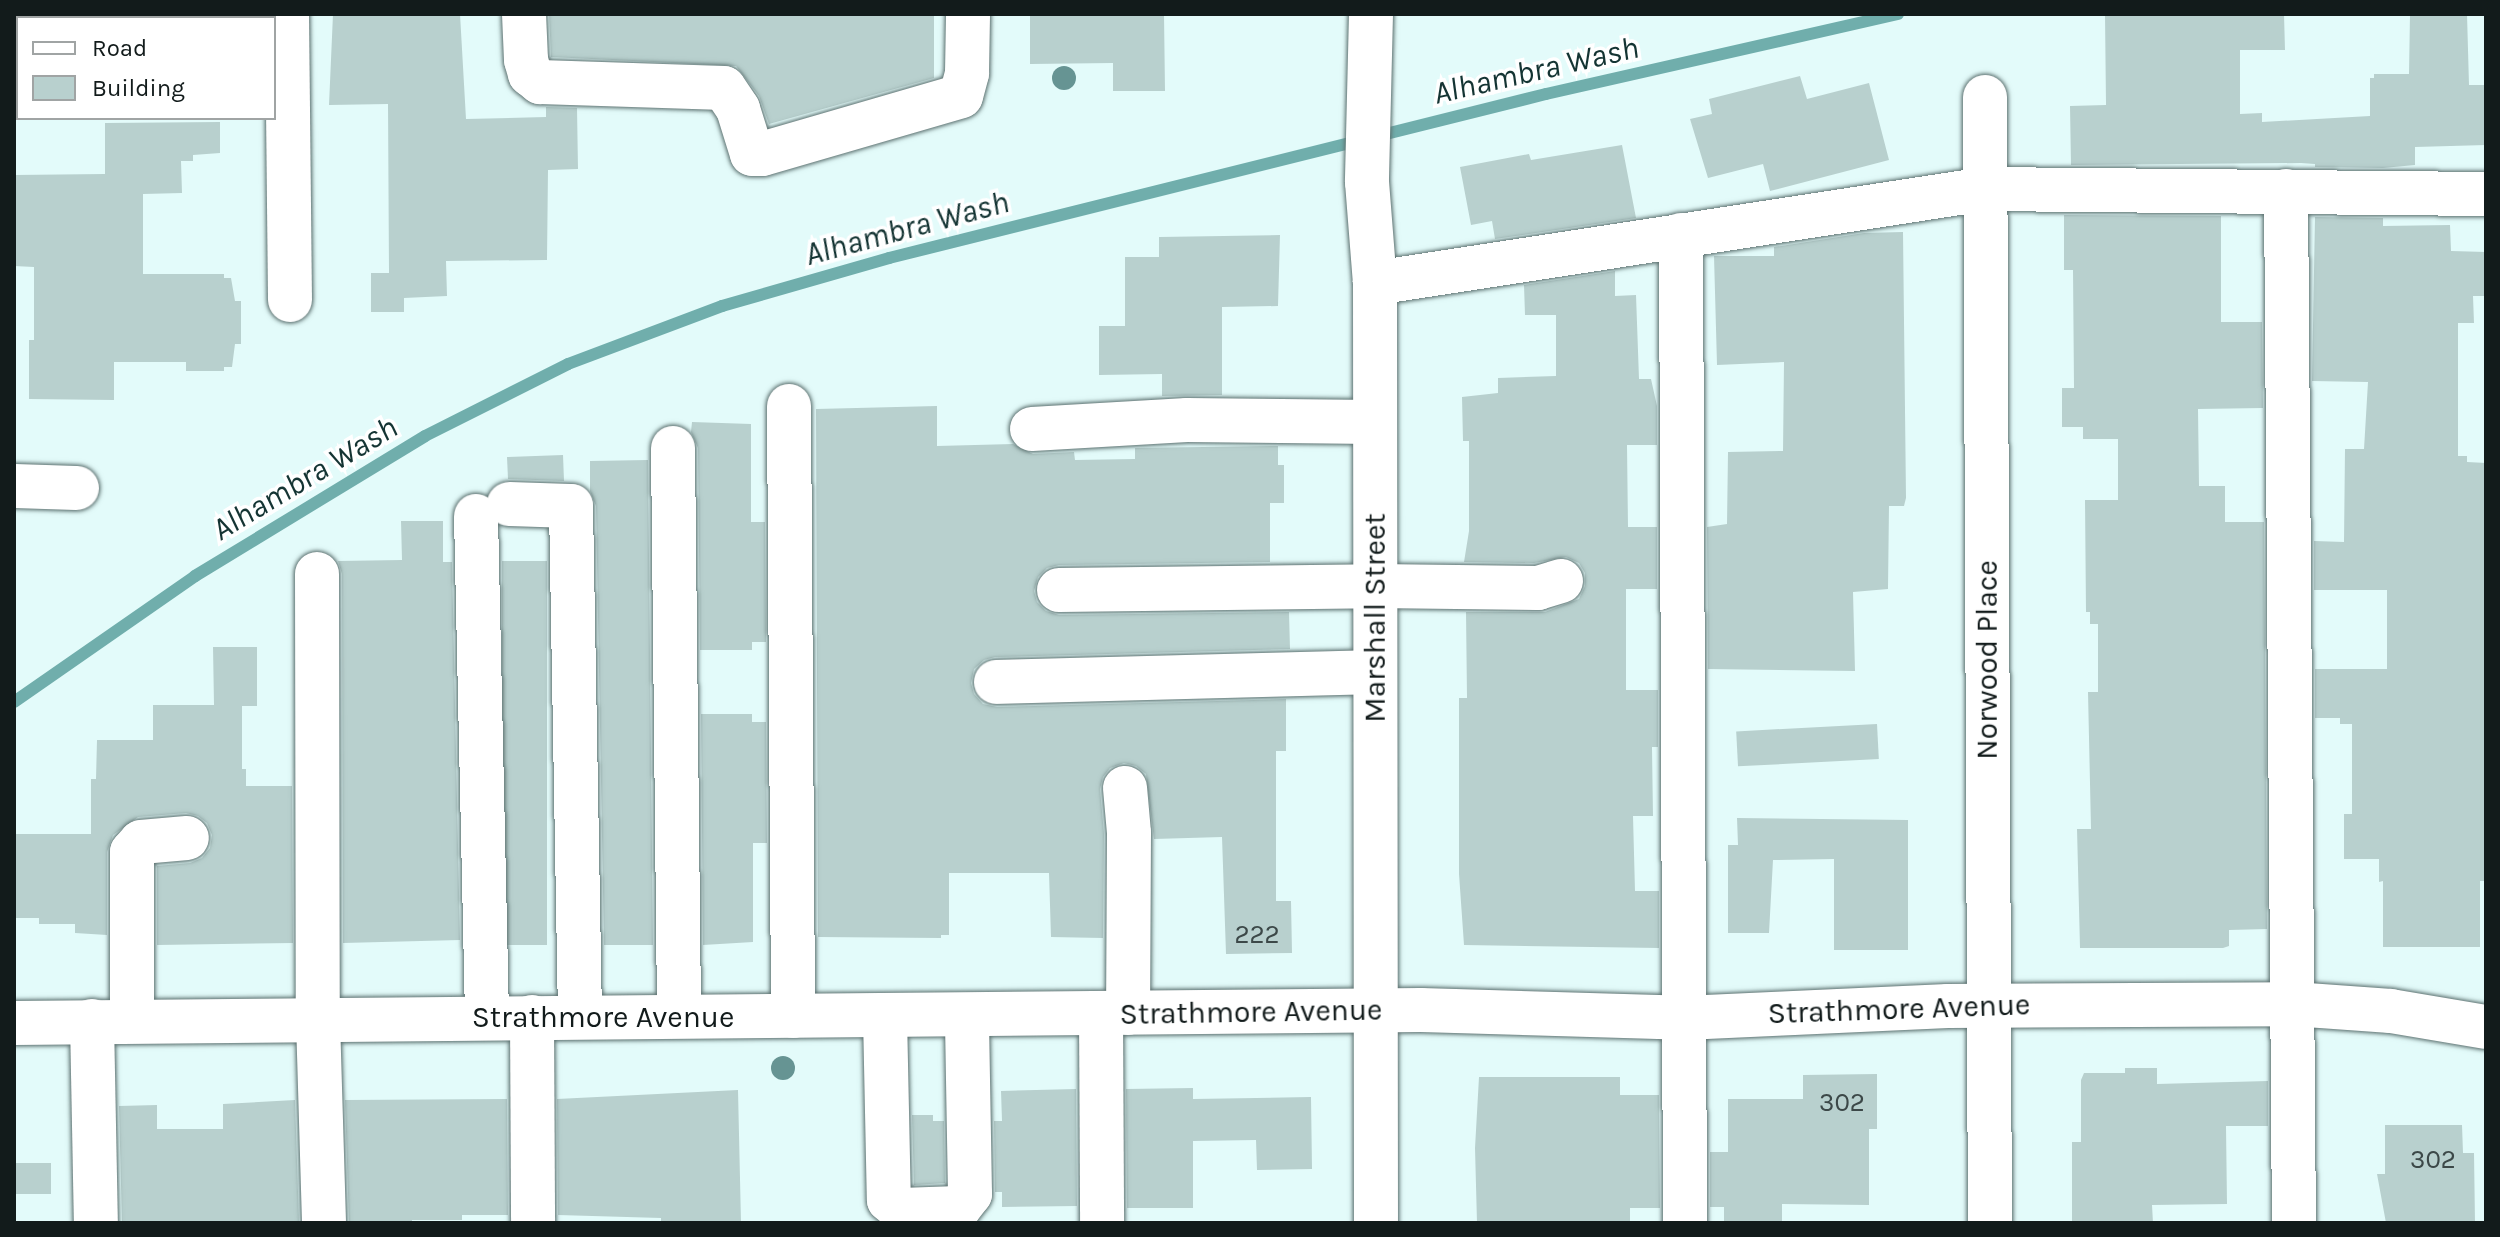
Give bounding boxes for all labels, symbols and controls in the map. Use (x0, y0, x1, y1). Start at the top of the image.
legend (16, 16, 276, 120)
water label: Alhambra Wash (1430, 29, 1642, 113)
text: Road (92, 34, 147, 62)
text: Building (92, 74, 185, 102)
water label: Alhambra Wash (801, 183, 1013, 275)
water label: Alhambra Wash (205, 409, 405, 549)
street label: Marshall Street (1357, 513, 1393, 723)
street label: Norwood Place (1969, 560, 2005, 760)
house number: 222 (1234, 919, 1280, 951)
street label: Strathmore Avenue (1767, 986, 2031, 1032)
street label: Strathmore Avenue (1119, 992, 1383, 1032)
street label: Strathmore Avenue (472, 999, 734, 1035)
house number: 302 (1819, 1087, 1865, 1119)
house number: 302 (2410, 1144, 2456, 1176)

